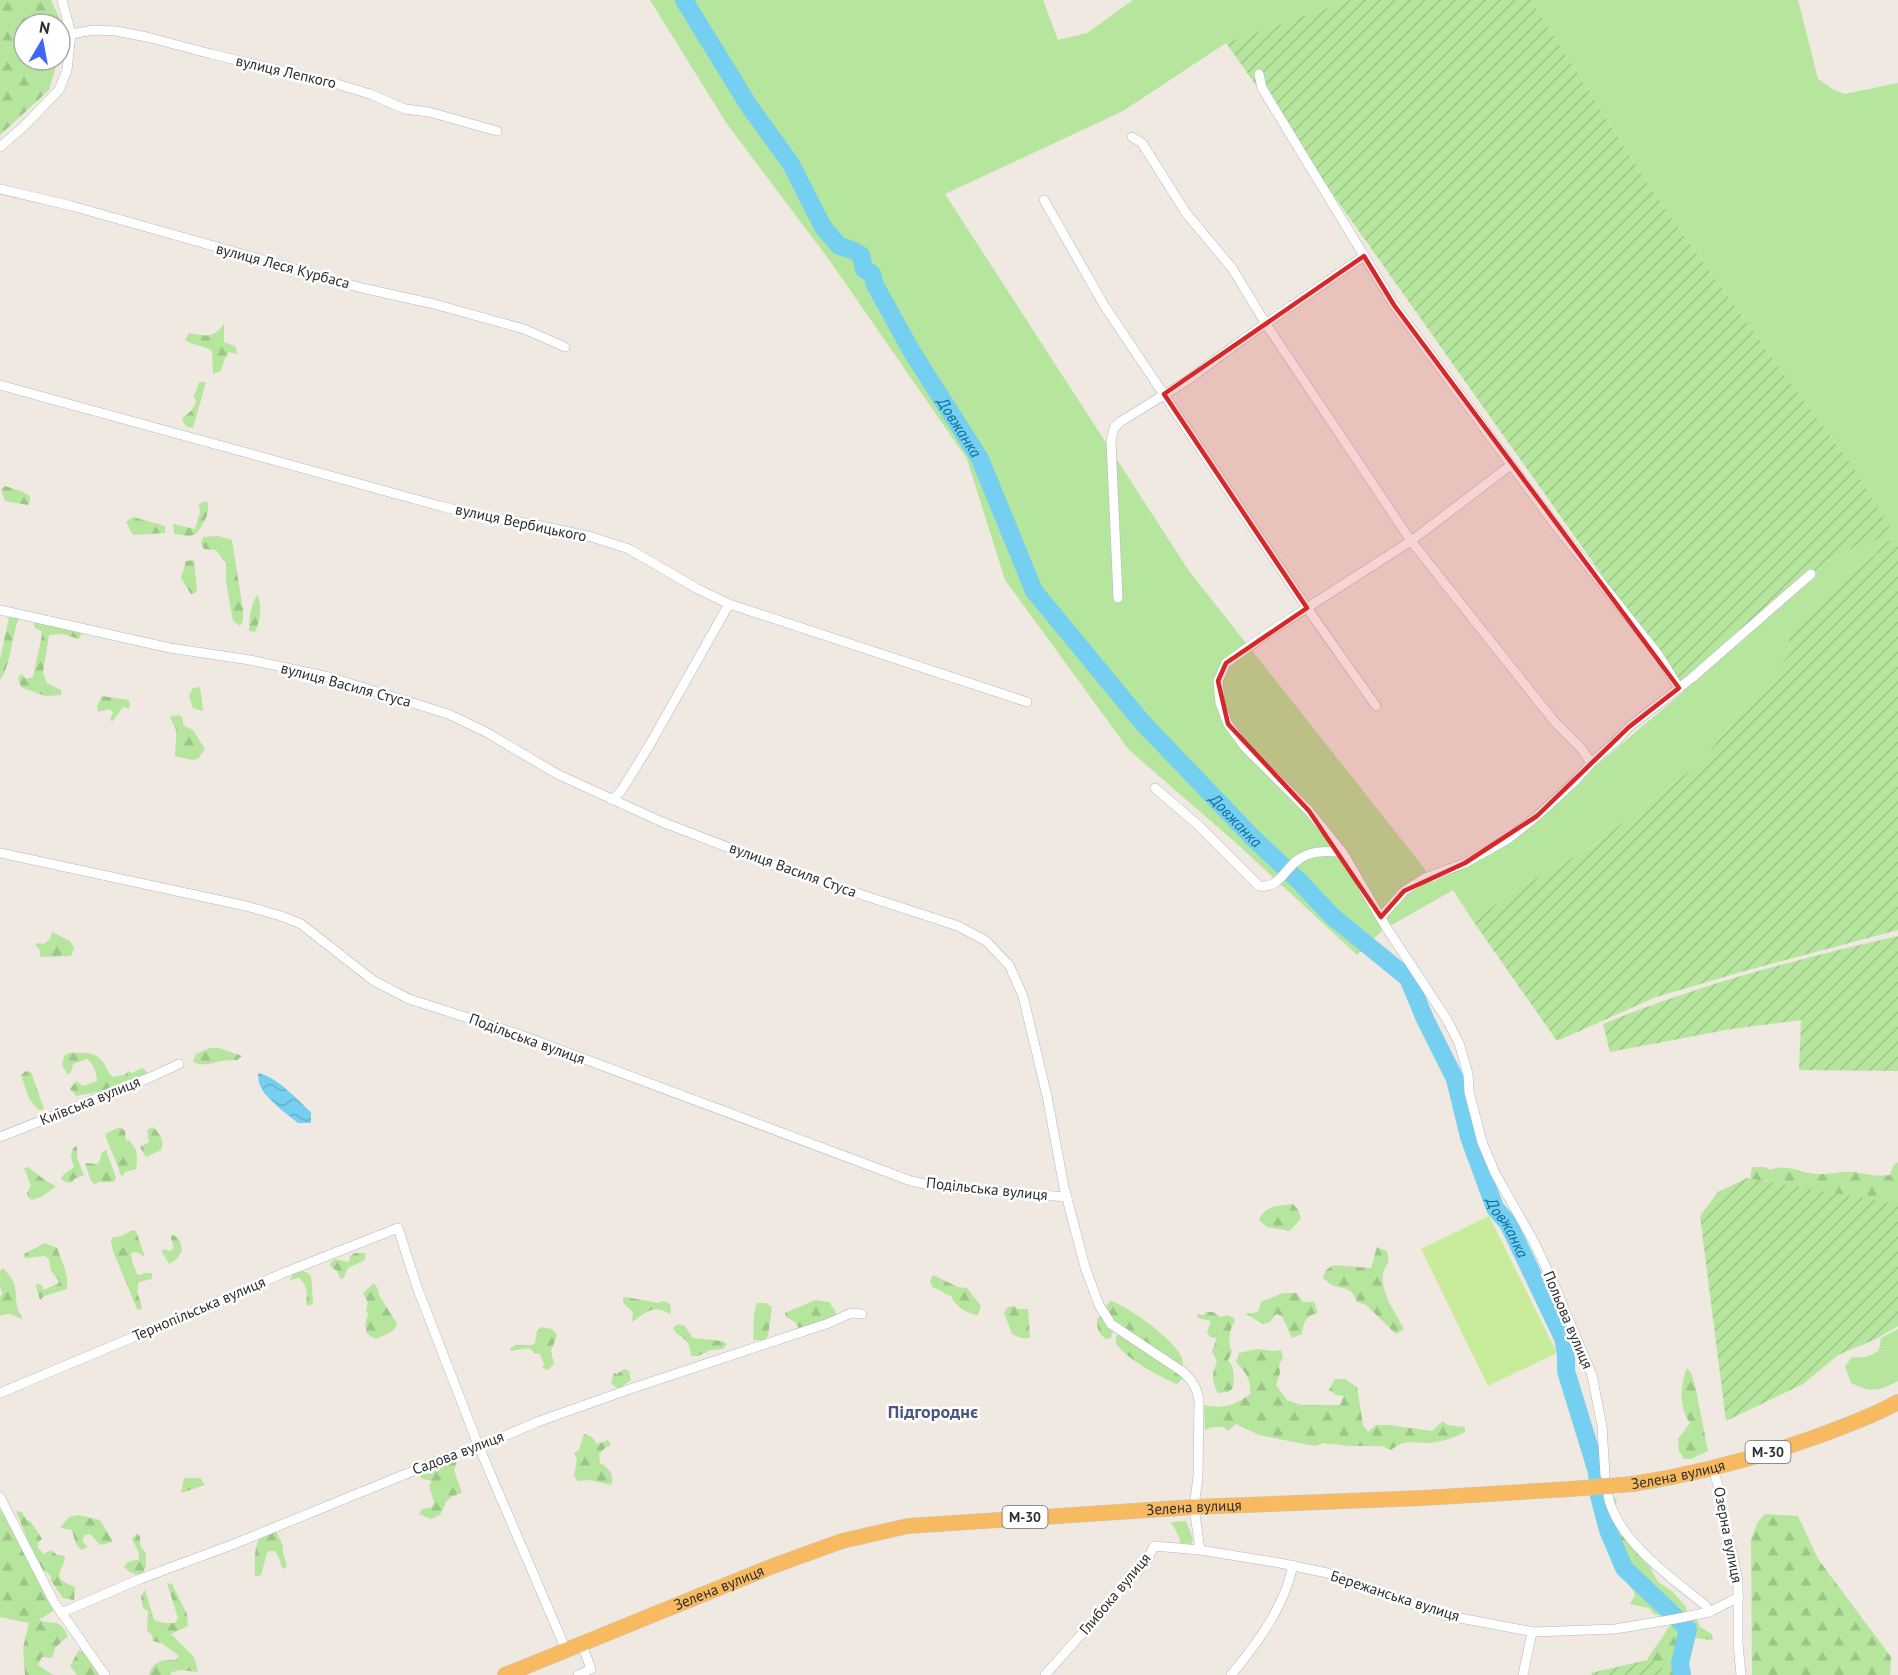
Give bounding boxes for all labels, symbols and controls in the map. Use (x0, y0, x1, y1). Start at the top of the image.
north arrow (12, 12, 72, 72)
text: N (38, 16, 52, 38)
street label: вулиця Лепкого (234, 51, 338, 92)
street label: вулиця Леся Курбаса (214, 239, 352, 293)
water label: Довжанка (932, 392, 986, 461)
street label: вулиця Вербицького (454, 499, 588, 546)
street label: вулиця Василя Стуса (279, 658, 413, 711)
water label: Довжанка (1204, 787, 1267, 852)
street label: вулиця Василя Стуса (727, 838, 859, 901)
street label: Подільська вулиця (467, 1009, 588, 1068)
street label: Київська вулиця (37, 1072, 143, 1129)
street label: Подільська вулиця (925, 1173, 1049, 1204)
water label: Довжанка (1481, 1193, 1533, 1261)
street label: Польова вулиця (1539, 1268, 1598, 1372)
street label: Тернопільська вулиця (130, 1272, 268, 1345)
district label: Підгороднє (888, 1400, 978, 1423)
street label: Садова вулиця (409, 1426, 506, 1479)
road number: М-30 (1746, 1441, 1790, 1463)
street label: Зелена вулиця (1630, 1455, 1727, 1493)
street label: Озерна вулиця (1710, 1485, 1747, 1585)
street label: Зелена вулиця (1146, 1495, 1242, 1519)
road number: М-30 (1002, 1506, 1048, 1528)
street label: Глибока вулиця (1075, 1549, 1154, 1638)
street label: Зелена вулиця (671, 1561, 767, 1614)
street label: Бережанська вулиця (1328, 1566, 1462, 1625)

